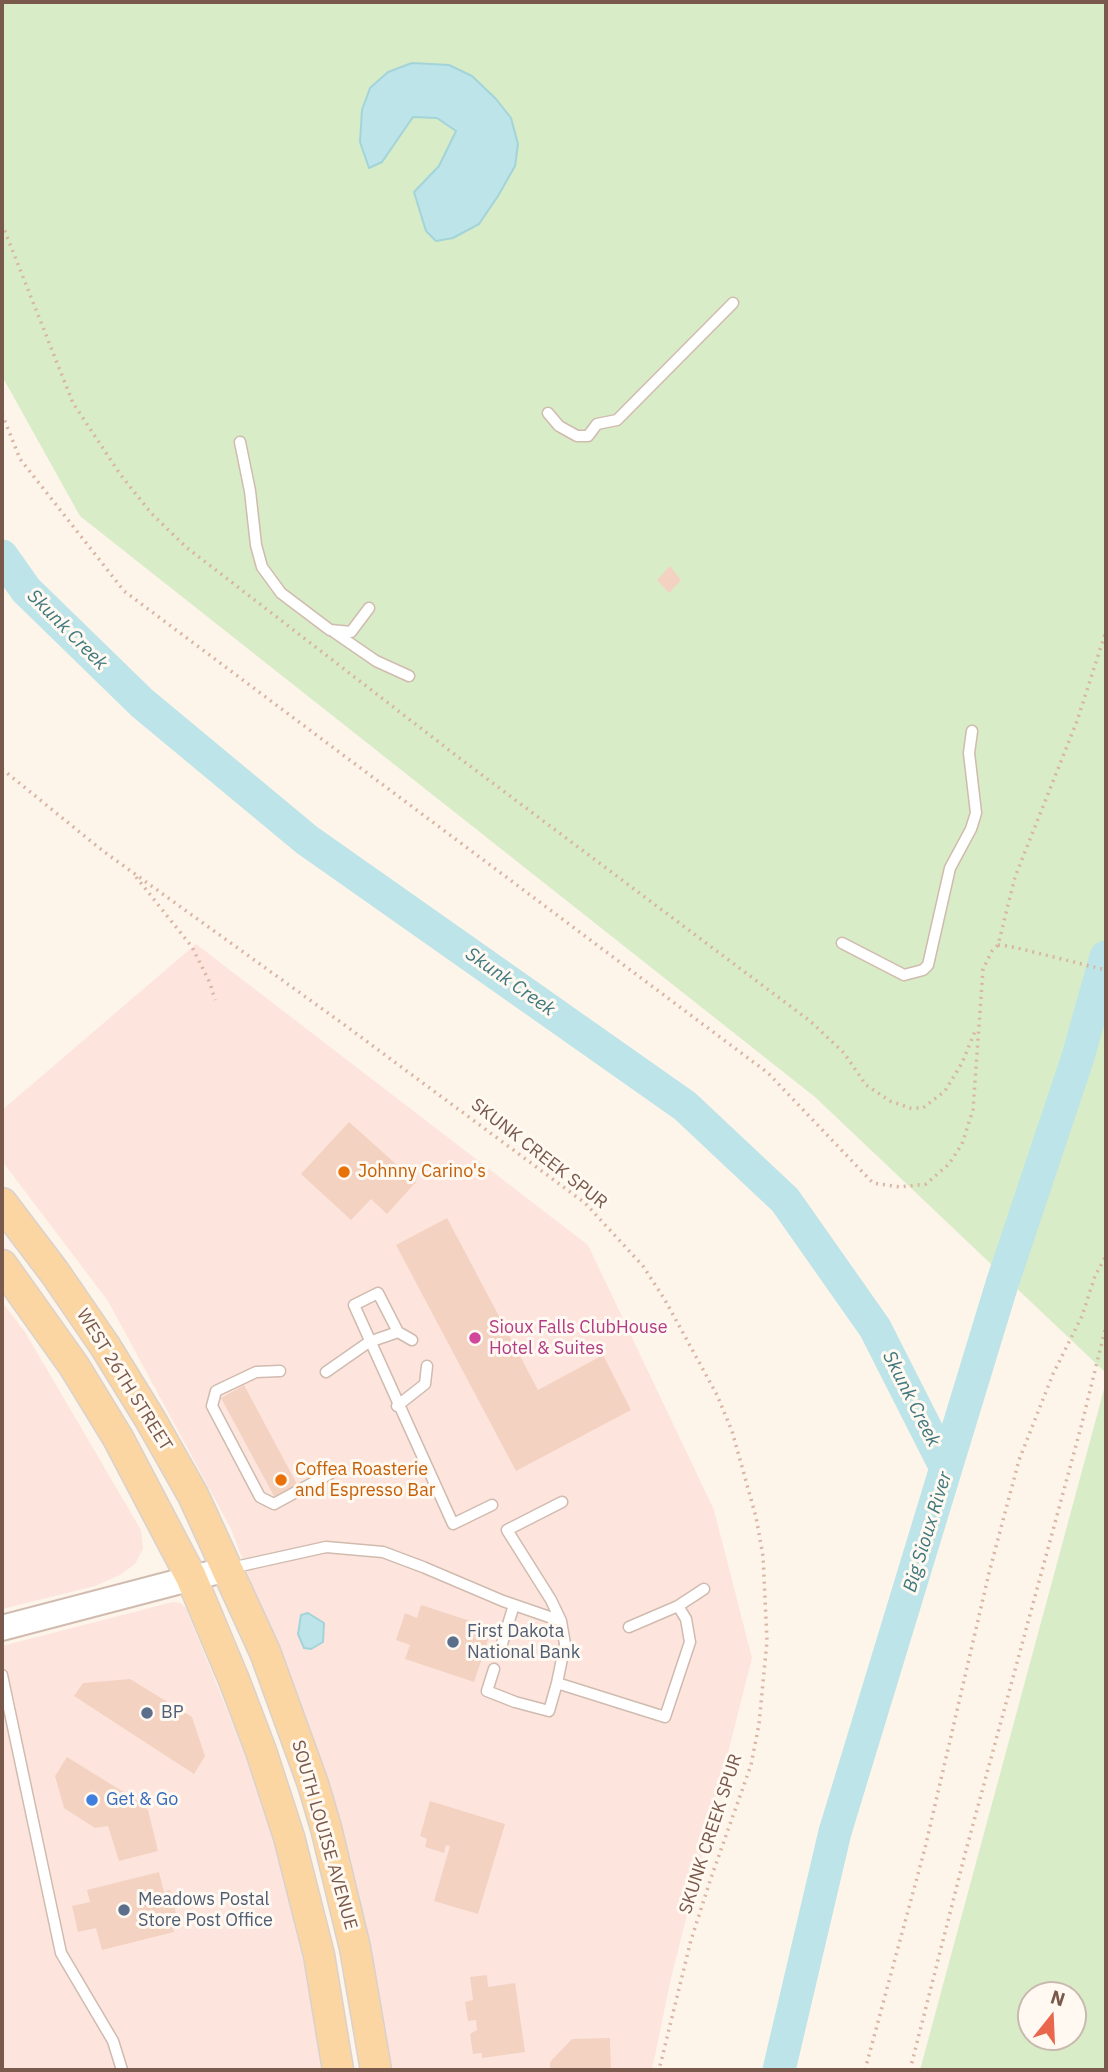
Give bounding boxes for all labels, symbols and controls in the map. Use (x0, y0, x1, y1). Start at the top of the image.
water label: Skunk Creek (22, 585, 112, 675)
water label: Skunk Creek (461, 943, 559, 1021)
street label: SKUNK CREEK SPUR (467, 1094, 611, 1214)
place label: Johnny Carino's (358, 1161, 486, 1183)
marker: Johnny Carino's (336, 1164, 352, 1180)
street label: WEST 26TH STREET (72, 1305, 176, 1455)
place label: Sioux Falls ClubHouse Hotel & Suites (489, 1317, 668, 1360)
marker: Sioux Falls ClubHouse Hotel & Suites (467, 1330, 483, 1346)
water label: Skunk Creek (877, 1347, 945, 1451)
place label: Coffea Roasterie and Espresso Bar (295, 1459, 435, 1502)
water label: Big Sioux River (899, 1469, 957, 1595)
marker: Coffea Roasterie and Espresso Bar (273, 1472, 289, 1488)
place label: First Dakota National Bank (467, 1621, 580, 1664)
marker: First Dakota National Bank (445, 1634, 461, 1650)
place label: BP (161, 1702, 184, 1724)
marker: BP (139, 1705, 155, 1721)
street label: SOUTH LOUISE AVENUE (287, 1738, 361, 1932)
street label: SKUNK CREEK SPUR (675, 1751, 747, 1917)
place label: Get & Go (106, 1789, 178, 1811)
marker: Get & Go (84, 1792, 100, 1808)
place label: Meadows Postal Store Post Office (138, 1889, 273, 1932)
marker: Meadows Postal Store Post Office (116, 1902, 132, 1918)
north arrow (1017, 1981, 1087, 2051)
text: N (1048, 1984, 1068, 2011)

